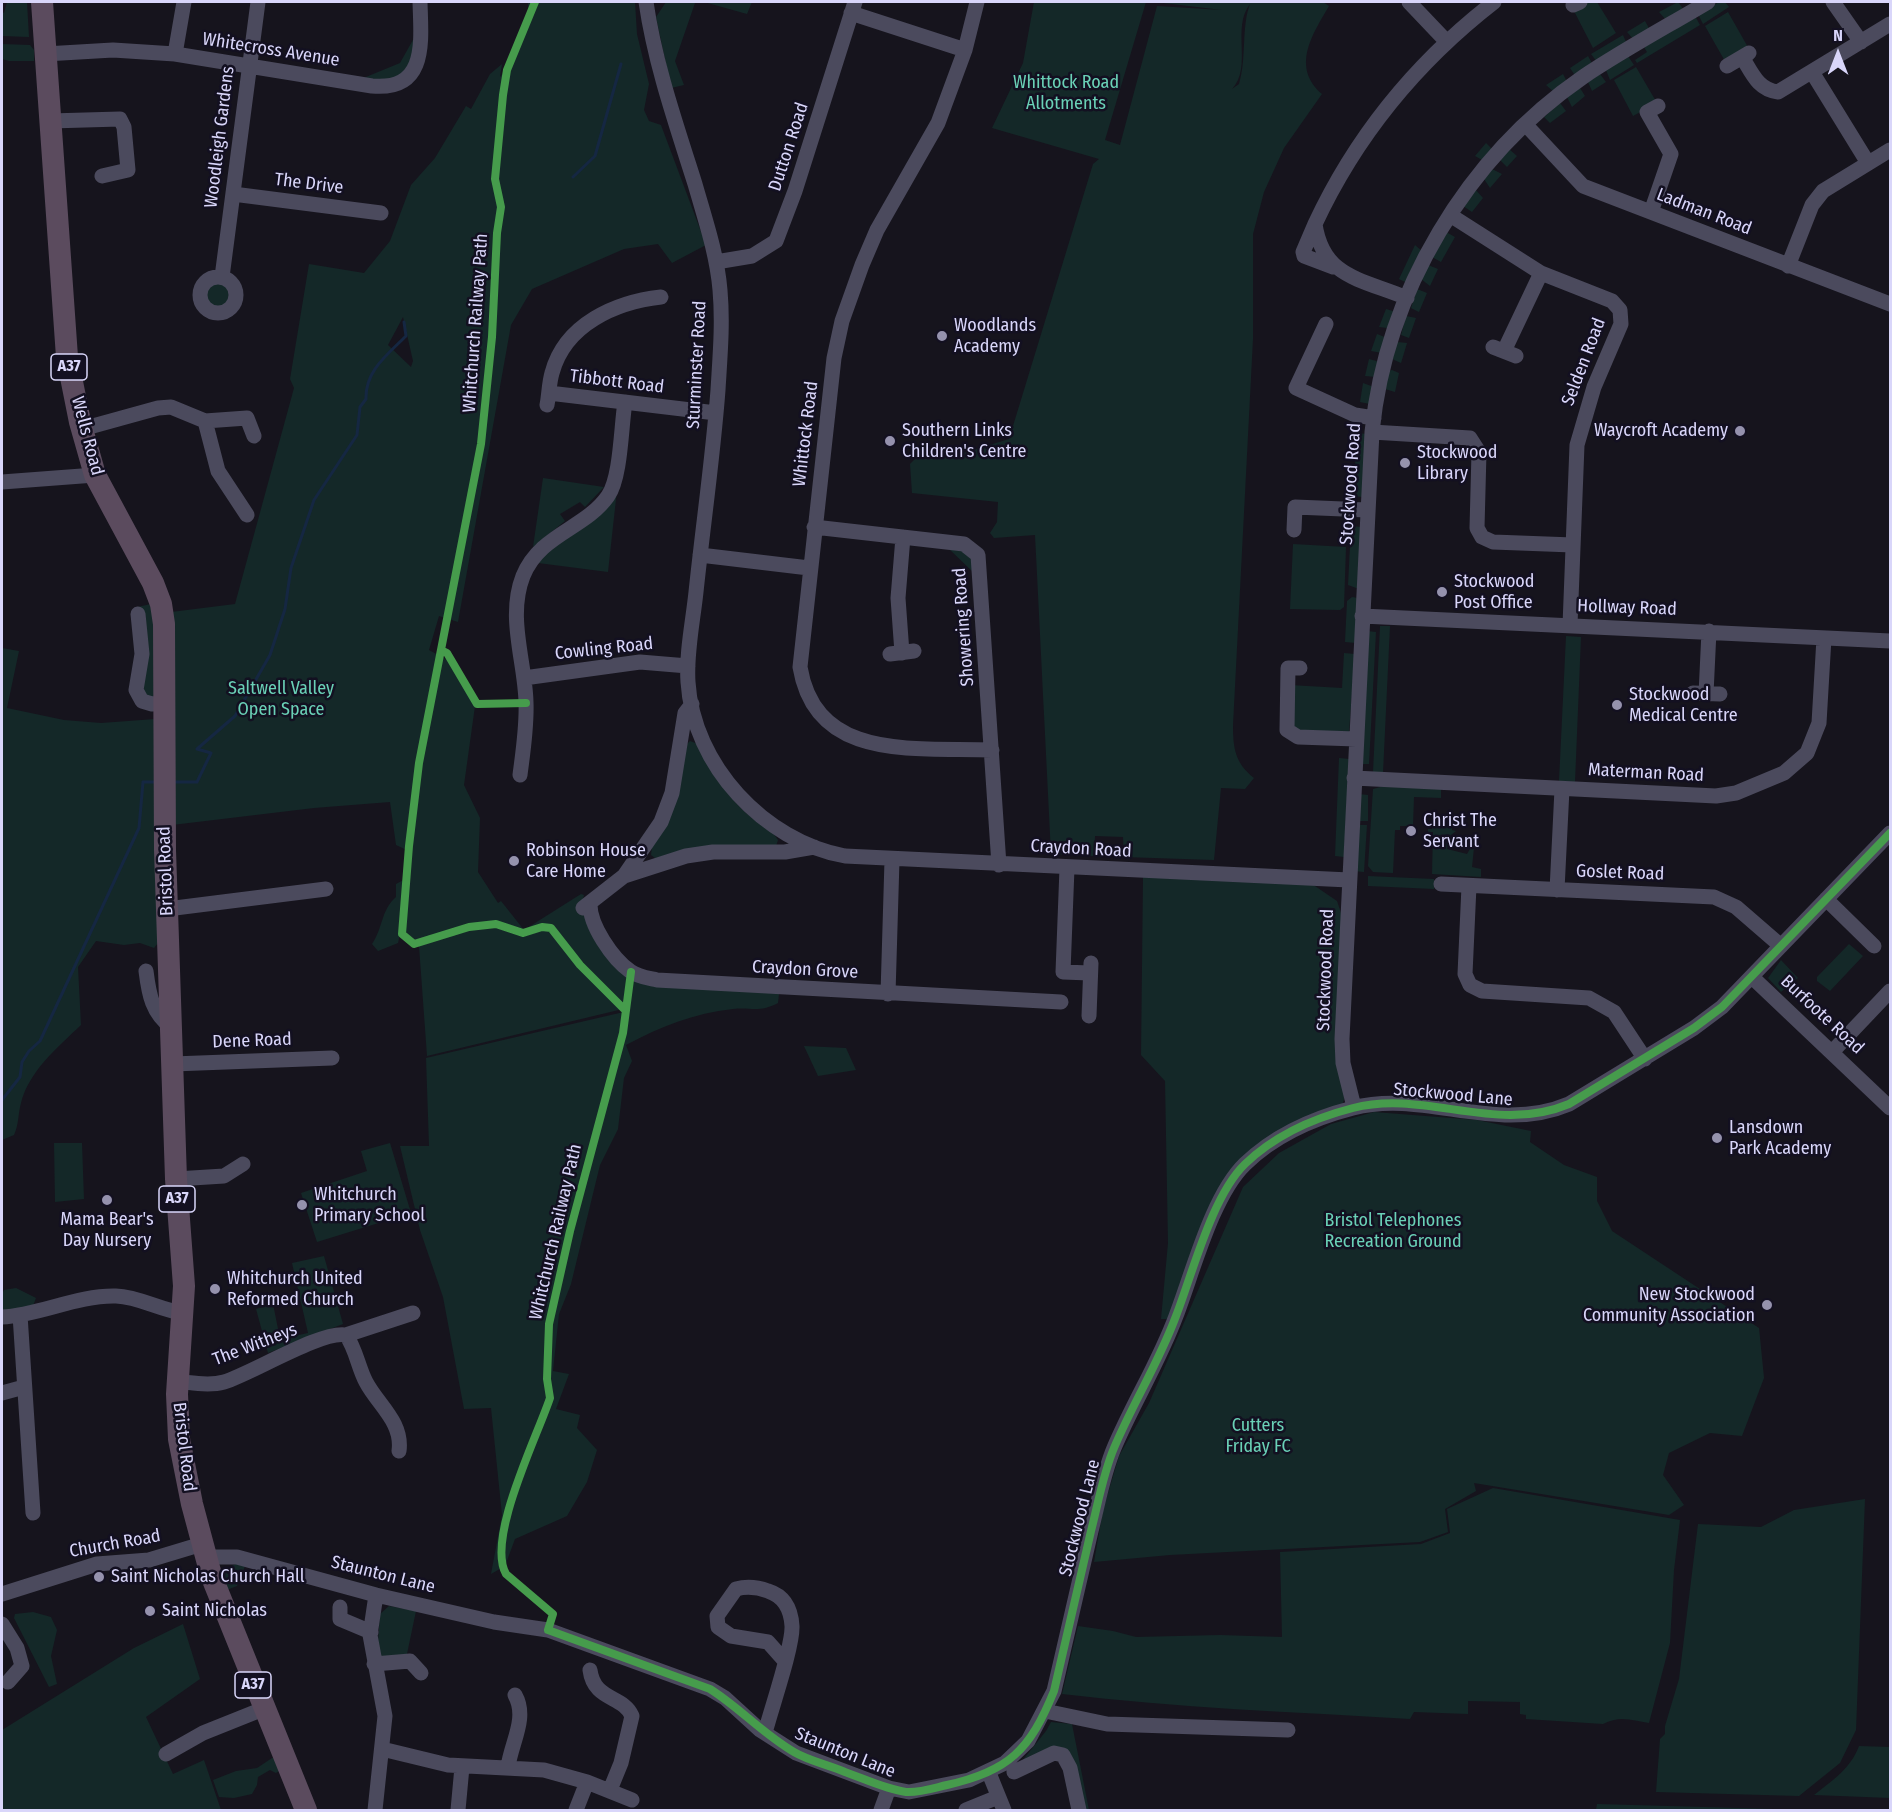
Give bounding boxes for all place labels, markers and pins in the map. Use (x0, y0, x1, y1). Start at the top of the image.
place label: Woodlands Academy (954, 315, 1036, 358)
marker: Woodlands Academy (935, 329, 949, 343)
place label: Southern Links Children's Centre (902, 420, 1026, 462)
place label: Waycroft Academy (1594, 420, 1728, 442)
marker: Waycroft Academy (1733, 424, 1747, 438)
marker: Southern Links Children's Centre (883, 434, 897, 448)
place label: Stockwood Library (1417, 442, 1497, 484)
marker: Stockwood Library (1398, 456, 1412, 470)
place label: Stockwood Post Office (1454, 571, 1534, 614)
marker: Stockwood Post Office (1435, 585, 1449, 599)
place label: Stockwood Medical Centre (1629, 684, 1738, 726)
marker: Stockwood Medical Centre (1610, 698, 1624, 712)
place label: Christ The Servant (1423, 810, 1497, 852)
marker: Christ The Servant (1404, 824, 1418, 838)
place label: Robinson House Care Home (526, 840, 646, 882)
marker: Robinson House Care Home (507, 854, 521, 868)
place label: Lansdown Park Academy (1729, 1117, 1831, 1160)
marker: Lansdown Park Academy (1710, 1131, 1724, 1145)
place label: Whitchurch Primary School (314, 1184, 425, 1226)
marker: Mama Bear's Day Nursery (100, 1193, 114, 1207)
marker: Whitchurch Primary School (295, 1198, 309, 1212)
place label: Mama Bear's Day Nursery (60, 1209, 154, 1252)
place label: Whitchurch United Reformed Church (227, 1268, 363, 1310)
marker: Whitchurch United Reformed Church (208, 1282, 222, 1296)
place label: New Stockwood Community Association (1583, 1284, 1755, 1326)
marker: New Stockwood Community Association (1760, 1298, 1774, 1312)
place label: Saint Nicholas Church Hall (111, 1566, 304, 1588)
marker: Saint Nicholas Church Hall (92, 1570, 106, 1584)
place label: Saint Nicholas (162, 1600, 267, 1622)
marker: Saint Nicholas (143, 1604, 157, 1618)

